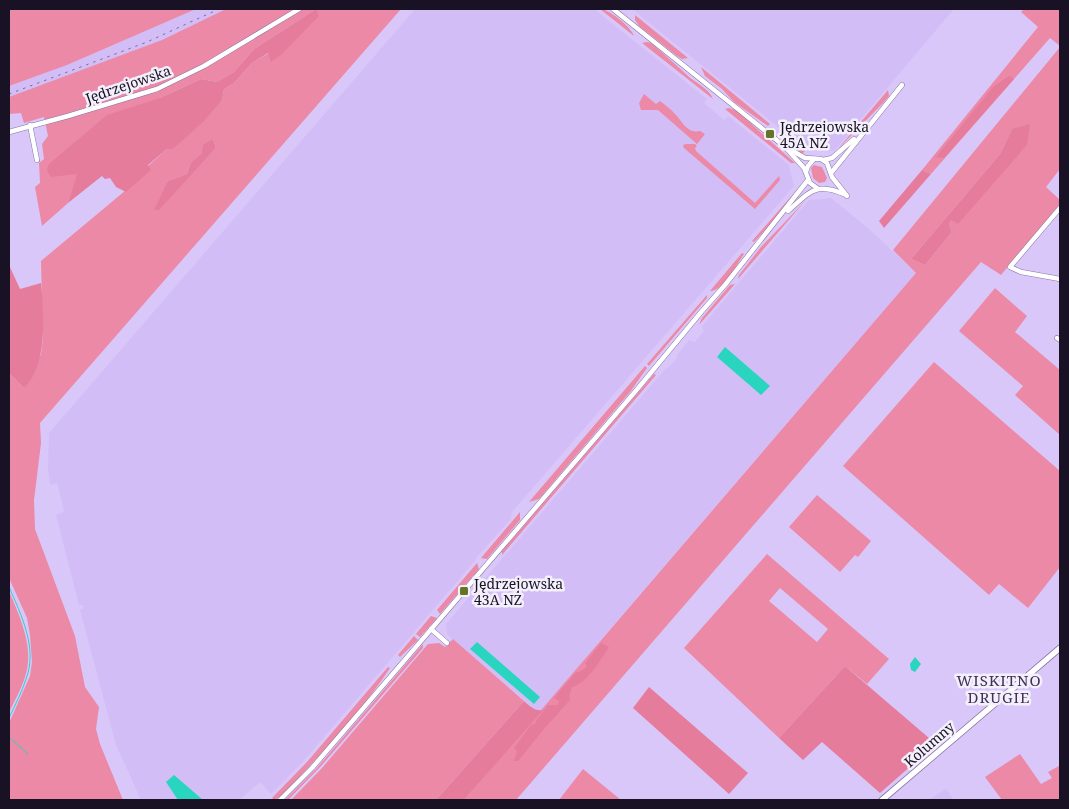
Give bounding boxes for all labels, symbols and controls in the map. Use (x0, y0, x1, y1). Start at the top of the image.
street label: Jędrzejowska (82, 60, 173, 108)
place label: Jędrzejowska 45A NŻ (779, 117, 869, 152)
marker: Jędrzejowska 45A NŻ (764, 128, 776, 140)
place label: Jędrzejowska 43A NŻ (473, 574, 563, 609)
marker: Jędrzejowska 43A NŻ (458, 585, 470, 597)
district label: WISKITNO DRUGIE (956, 670, 1042, 707)
street label: Kolumny (900, 717, 958, 771)

